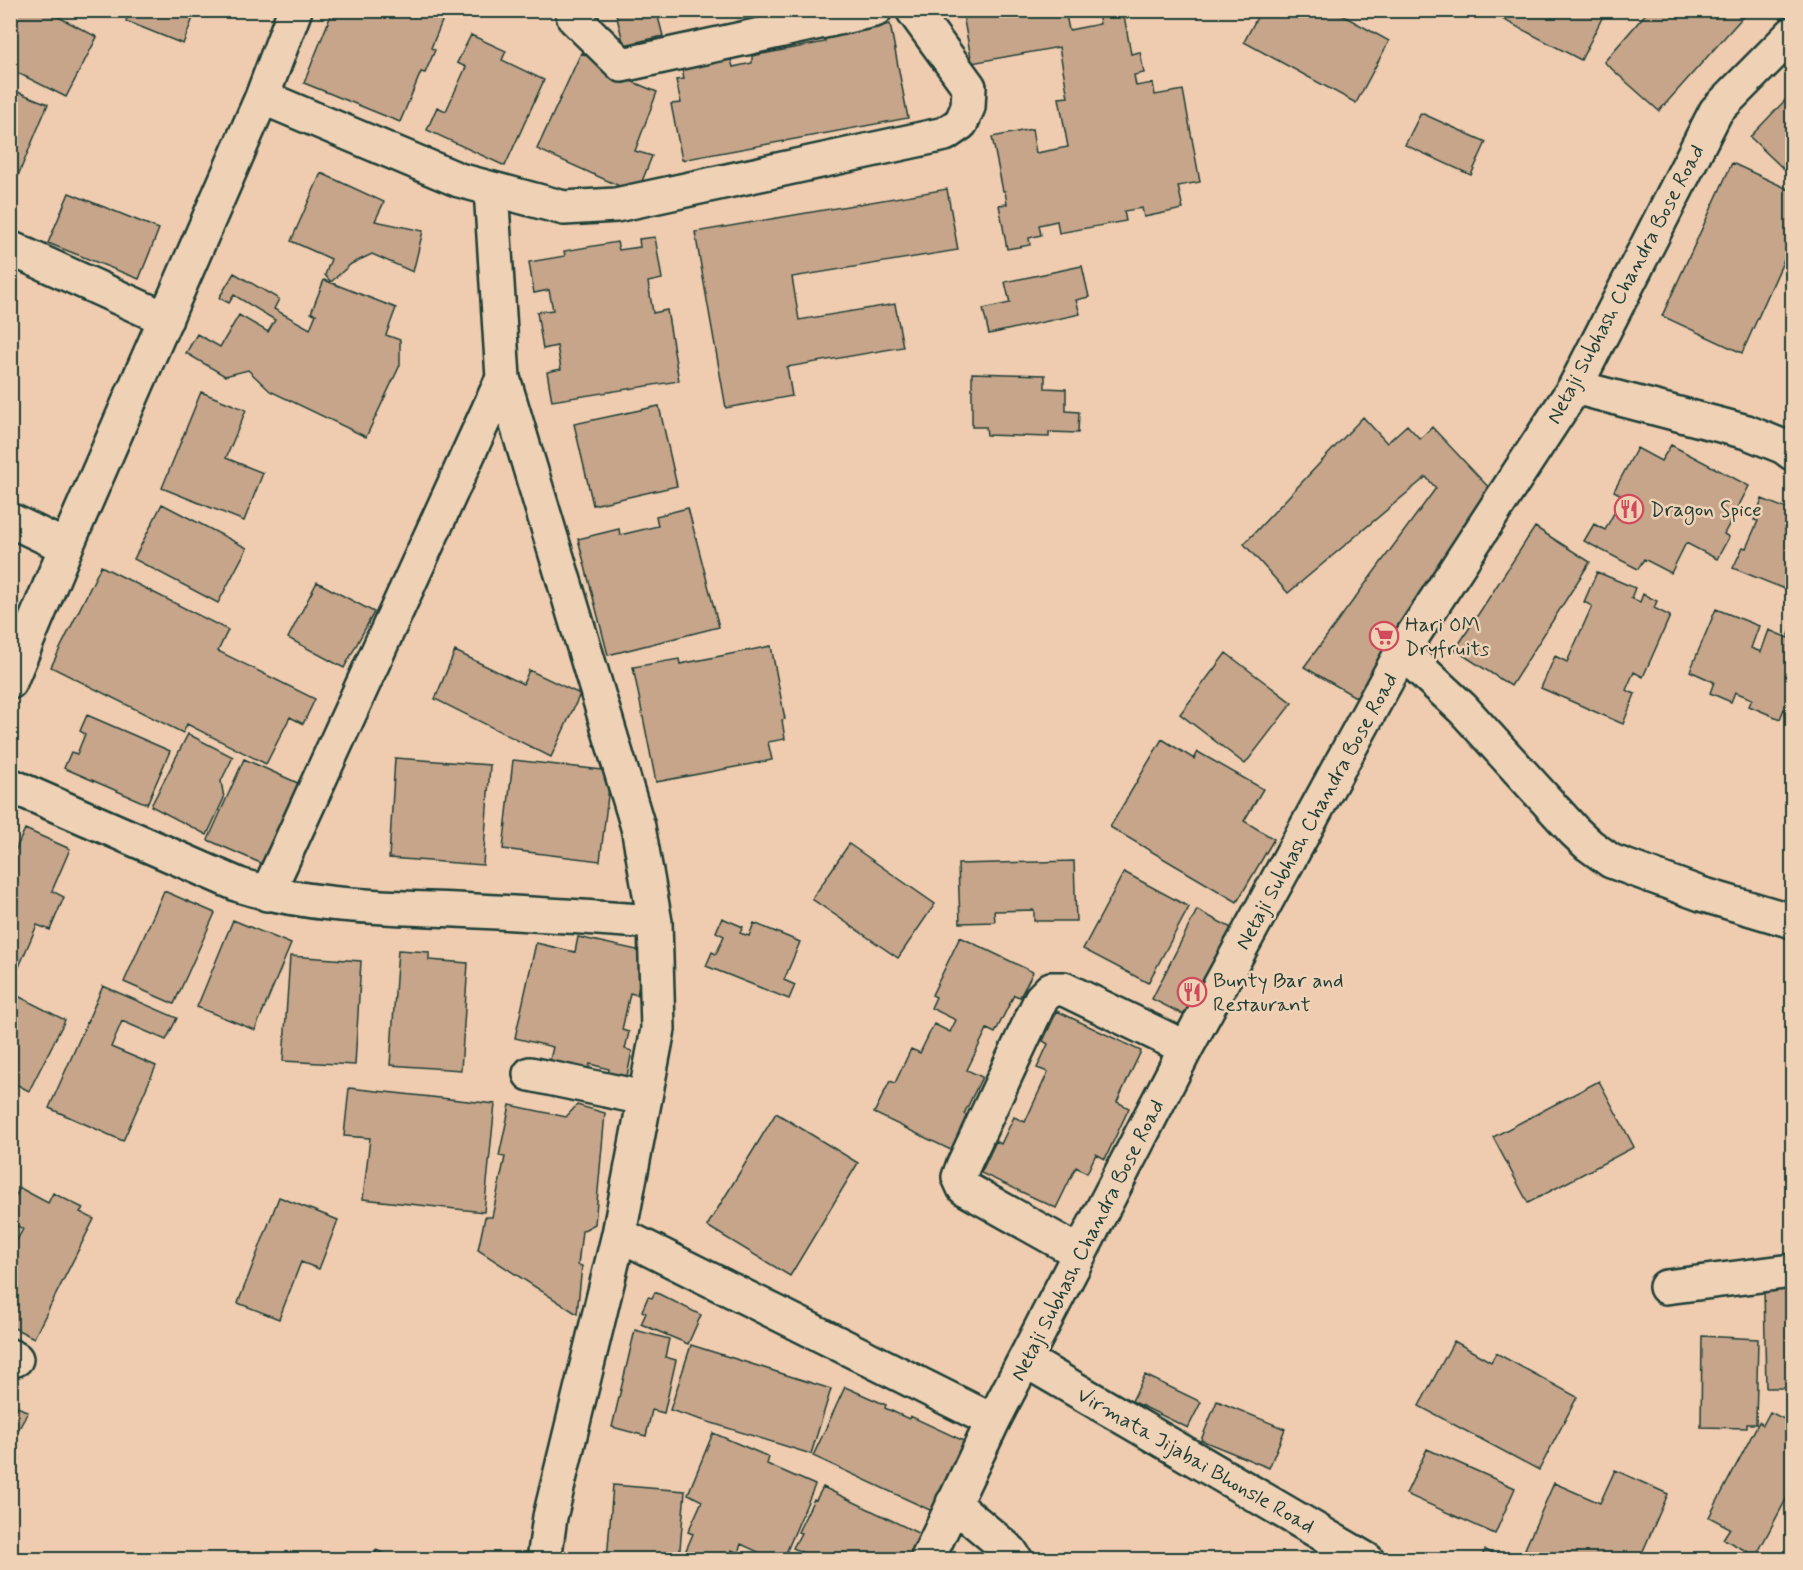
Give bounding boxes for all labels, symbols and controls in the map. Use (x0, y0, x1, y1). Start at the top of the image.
street label: Netaji Subhash Chandra Bose Road (1540, 140, 1712, 429)
restaurant icon: Dragon Spice (1613, 493, 1645, 525)
place label: Dragon Spice (1650, 496, 1762, 525)
place label: Hari OM Dryfruits (1405, 611, 1489, 663)
supermarket icon: Hari OM Dryfruits (1368, 620, 1400, 652)
street label: Netaji Subhash Chandra Bose Road (1229, 668, 1405, 955)
place label: Bunty Bar and Restaurant (1213, 967, 1344, 1019)
restaurant icon: Bunty Bar and Restaurant (1176, 976, 1208, 1008)
street label: Netaji Subhash Chandra Bose Road (1005, 1095, 1171, 1386)
street label: Virmata Jijabai Bhonsle Road (1072, 1381, 1319, 1540)

